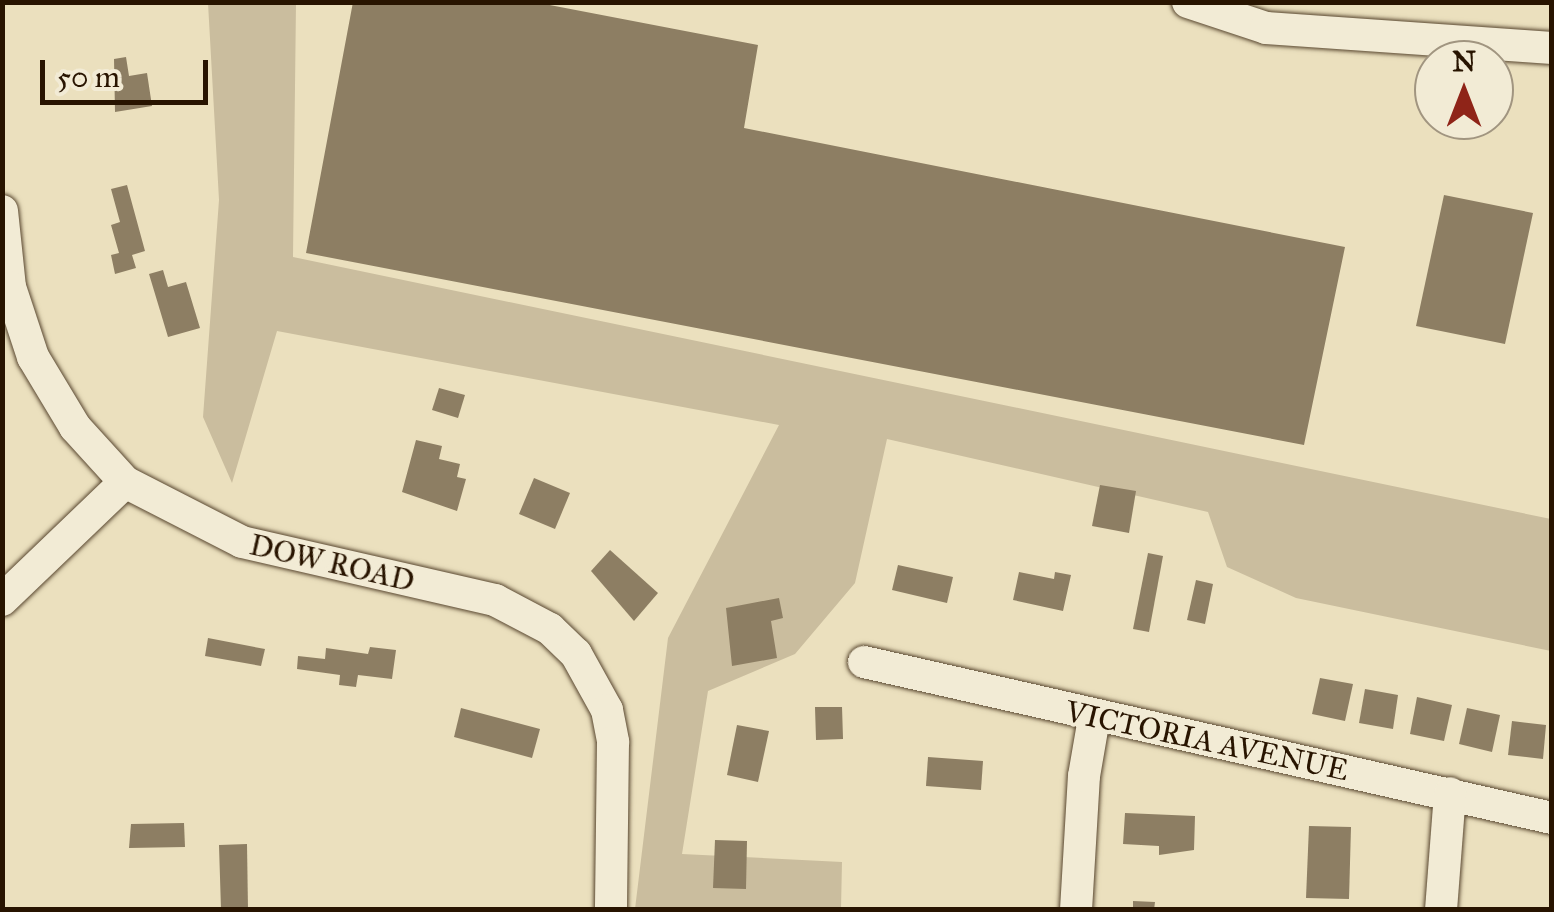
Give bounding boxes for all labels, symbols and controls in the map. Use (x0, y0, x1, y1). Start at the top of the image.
scale bar (45, 40, 212, 102)
north arrow (1414, 40, 1514, 140)
text: N (1452, 44, 1476, 79)
text: 50 m (57, 59, 120, 95)
street label: DOW ROAD (246, 527, 418, 599)
street label: VICTORIA AVENUE (1062, 693, 1352, 789)

